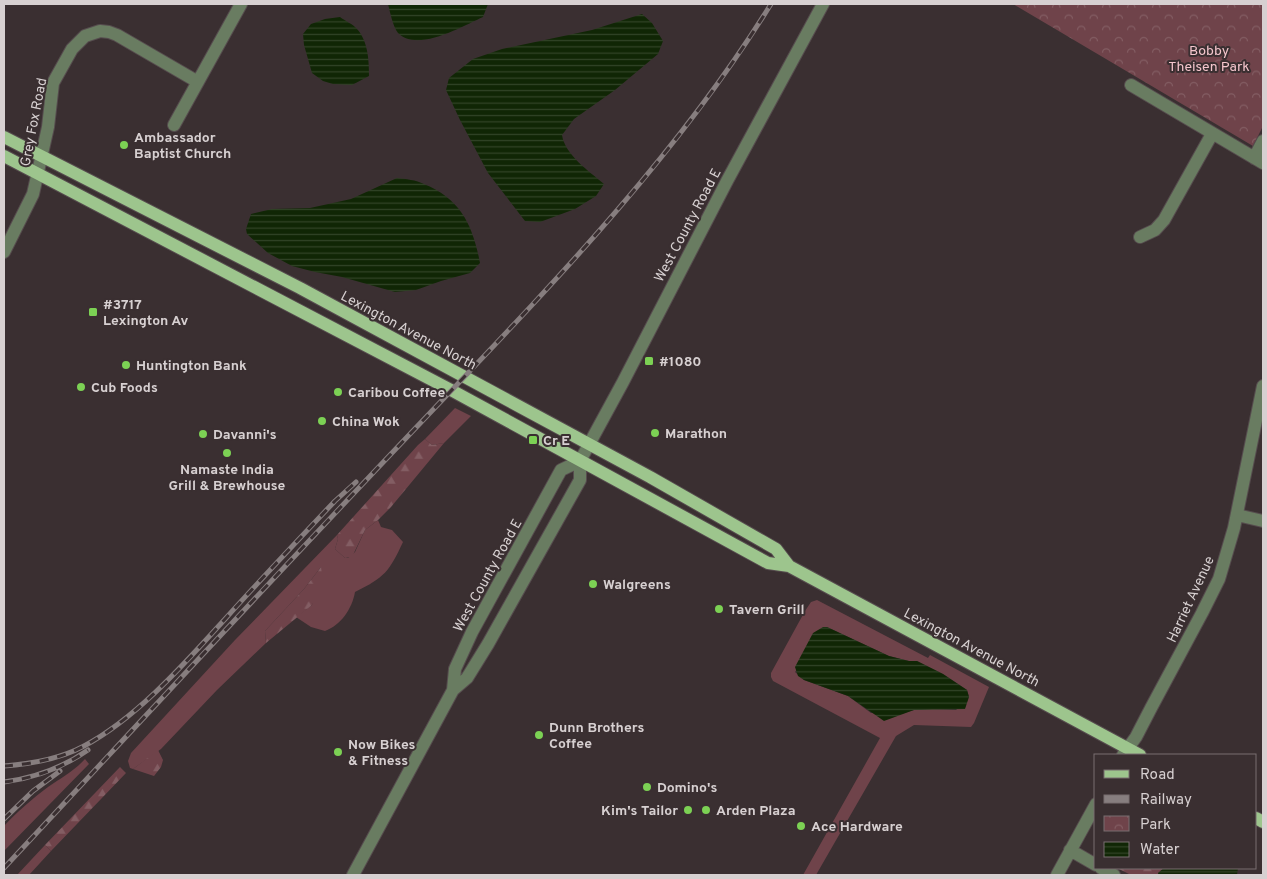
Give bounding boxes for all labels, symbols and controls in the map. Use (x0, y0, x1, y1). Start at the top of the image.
park label: Bobby Theisen Park (1168, 43, 1250, 76)
street label: Grey Fox Road (18, 77, 51, 168)
place label: Ambassador Baptist Church (134, 130, 231, 163)
marker: Ambassador Baptist Church (118, 139, 130, 151)
street label: West County Road E (651, 166, 725, 285)
street label: Lexington Avenue North (337, 288, 479, 374)
place label: #3717 Lexington Av (103, 297, 189, 330)
marker: #3717 Lexington Av (87, 306, 99, 318)
place label: #1080 (659, 354, 701, 371)
marker: #1080 (643, 355, 655, 367)
place label: Huntington Bank (136, 358, 247, 375)
marker: Huntington Bank (120, 359, 132, 371)
place label: Cub Foods (91, 380, 158, 397)
marker: Cub Foods (75, 381, 87, 393)
place label: Caribou Coffee (348, 385, 446, 402)
marker: Caribou Coffee (332, 386, 344, 398)
place label: China Wok (332, 414, 400, 431)
marker: China Wok (316, 415, 328, 427)
place label: Marathon (665, 426, 727, 443)
place label: Davanni's (213, 427, 277, 444)
marker: Marathon (649, 427, 661, 439)
marker: Davanni's (197, 428, 209, 440)
place label: Cr E (543, 433, 570, 450)
marker: Cr E (527, 434, 539, 446)
marker: Namaste India Grill & Brewhouse (221, 447, 233, 459)
place label: Namaste India Grill & Brewhouse (169, 462, 286, 495)
street label: West County Road E (450, 516, 526, 635)
street label: Harriet Avenue (1164, 554, 1219, 646)
place label: Walgreens (603, 577, 671, 594)
marker: Walgreens (587, 578, 599, 590)
place label: Tavern Grill (729, 602, 805, 619)
marker: Tavern Grill (713, 603, 725, 615)
street label: Lexington Avenue North (900, 605, 1042, 691)
place label: Dunn Brothers Coffee (549, 720, 644, 753)
marker: Dunn Brothers Coffee (533, 729, 545, 741)
place label: Now Bikes & Fitness (348, 737, 416, 770)
marker: Now Bikes & Fitness (332, 746, 344, 758)
legend (1094, 754, 1257, 869)
text: Road (1140, 766, 1175, 785)
place label: Domino's (657, 780, 717, 797)
marker: Domino's (641, 781, 653, 793)
text: Railway (1140, 791, 1192, 810)
place label: Kim's Tailor (601, 803, 678, 820)
place label: Arden Plaza (716, 803, 795, 820)
marker: Kim's Tailor (682, 804, 694, 816)
marker: Arden Plaza (700, 804, 712, 816)
text: Park (1140, 816, 1171, 835)
place label: Ace Hardware (811, 819, 903, 836)
marker: Ace Hardware (795, 820, 807, 832)
text: Water (1140, 841, 1180, 860)

